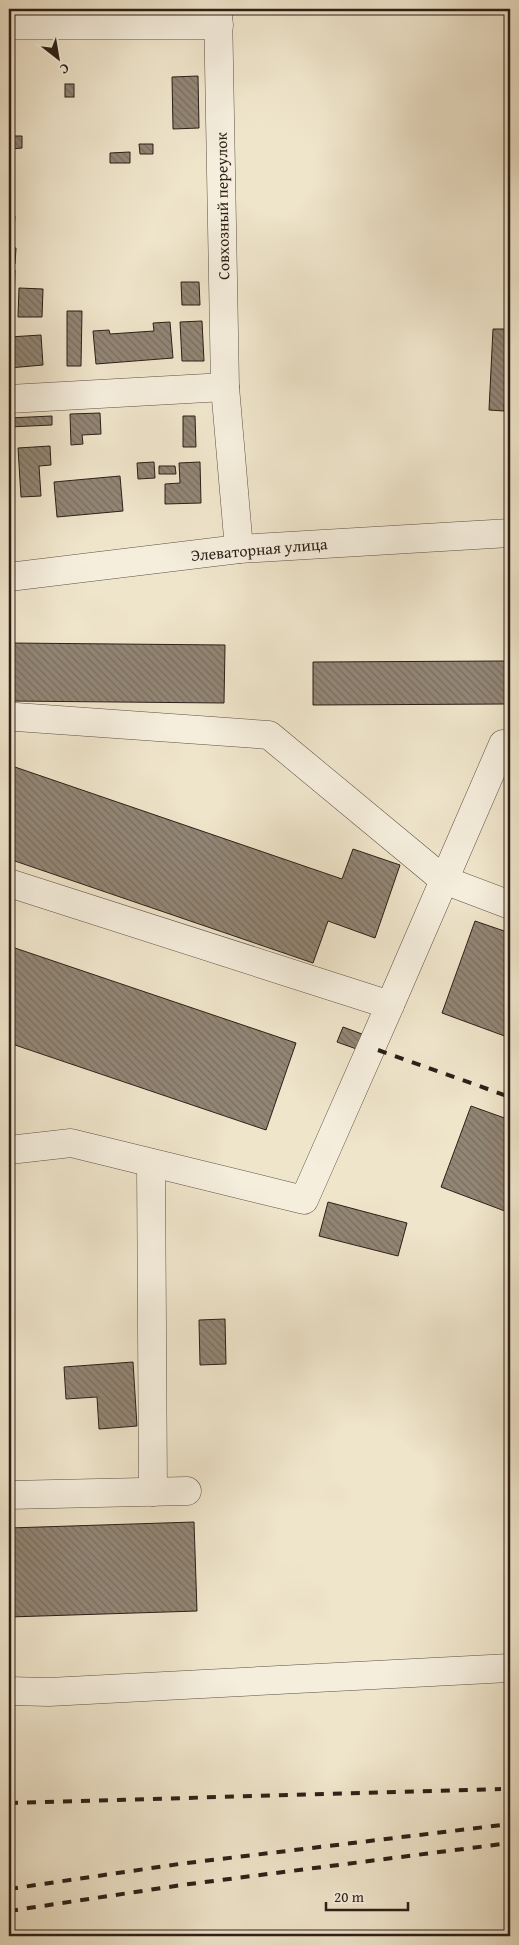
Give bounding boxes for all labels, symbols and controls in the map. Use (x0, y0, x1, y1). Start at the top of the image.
north arrow (32, 32, 82, 82)
text: С (56, 59, 73, 80)
street label: Совхозный переулок (209, 131, 235, 280)
street label: Элеваторная улица (190, 531, 329, 567)
scale bar (326, 1880, 409, 1912)
text: 20 m (334, 1886, 365, 1907)

